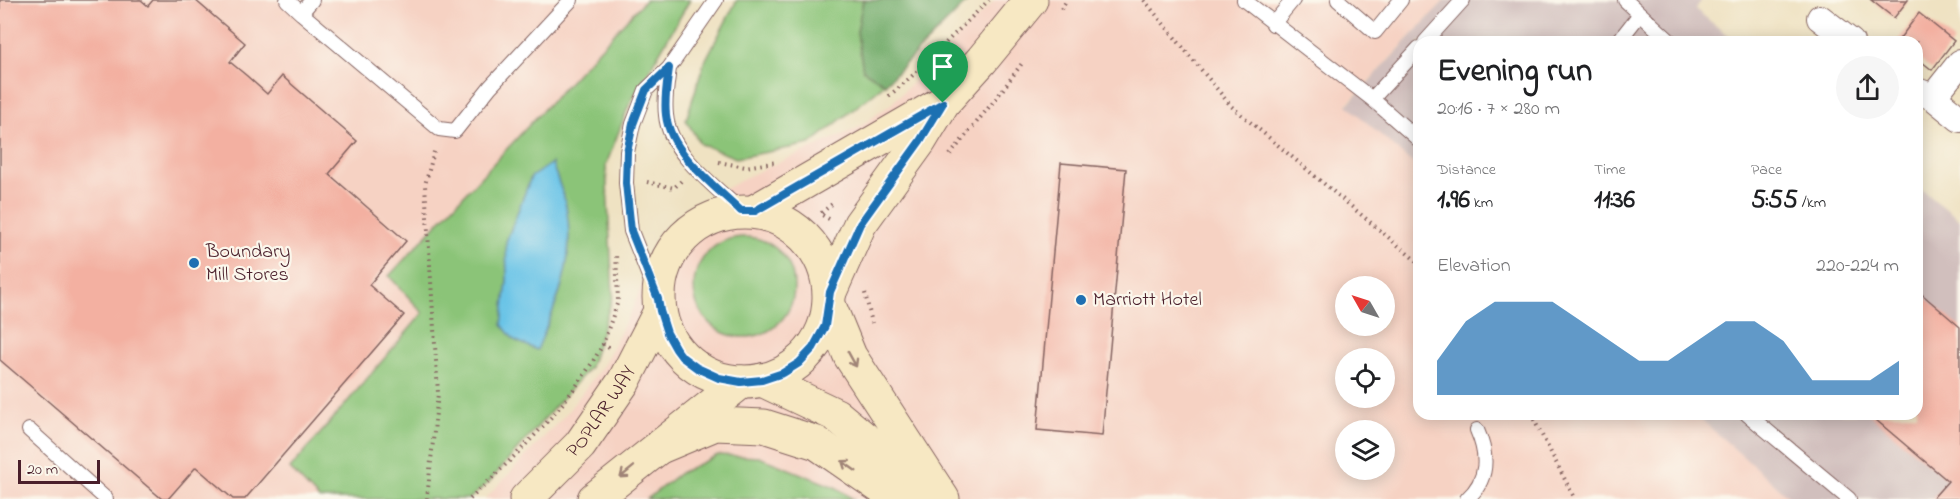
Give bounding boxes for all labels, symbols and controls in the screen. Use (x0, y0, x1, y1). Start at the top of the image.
pin (917, 41, 968, 103)
text: Evening run (1437, 48, 1592, 96)
icon: arrive (926, 50, 959, 83)
button: share (1836, 56, 1899, 119)
text: 20:16 · 7 × 280 m (1437, 95, 1560, 124)
text: Distance (1437, 158, 1496, 182)
text: Time (1594, 158, 1626, 182)
text: Pace (1751, 158, 1782, 182)
text: 1.96 (1437, 182, 1470, 220)
text: 11:36 (1594, 182, 1635, 220)
text: 5:55 (1751, 182, 1798, 220)
text: km (1470, 191, 1493, 215)
text: /km (1798, 191, 1826, 215)
place label: Boundary Mill Stores (205, 238, 290, 290)
text: Elevation (1437, 252, 1511, 281)
text: 220–224 m (1816, 252, 1899, 281)
marker: Boundary Mill Stores (187, 256, 201, 270)
north arrow (1335, 276, 1395, 336)
map controls (1335, 276, 1395, 480)
place label: Marriott Hotel (1093, 286, 1202, 315)
marker: Marriott Hotel (1074, 293, 1088, 307)
button: locate (1335, 348, 1395, 408)
one-way arrow (846, 350, 858, 367)
street label: POPLAR WAY (560, 361, 644, 465)
button: layers (1335, 420, 1395, 480)
scale bar (18, 457, 100, 484)
text: 20 m (27, 458, 58, 482)
one-way arrow (842, 460, 858, 472)
one-way arrow (619, 466, 635, 479)

